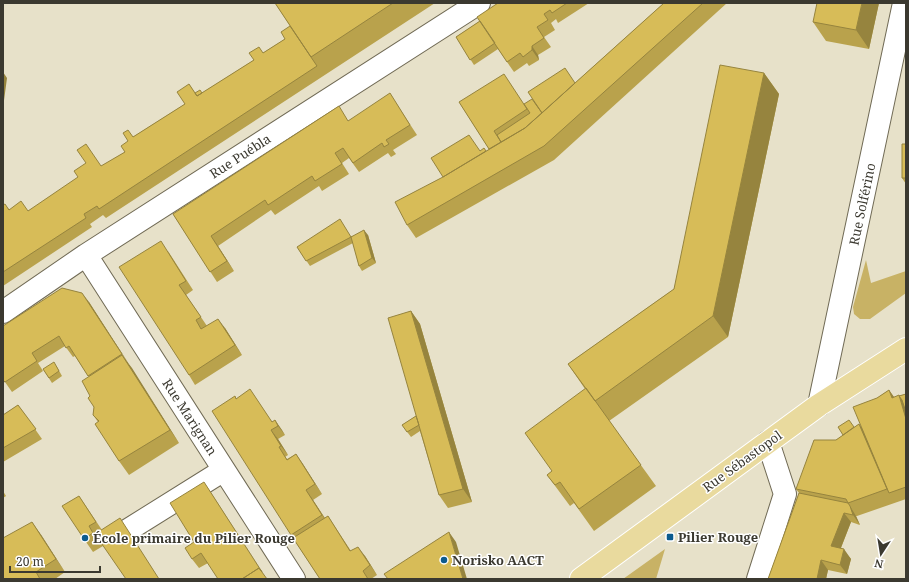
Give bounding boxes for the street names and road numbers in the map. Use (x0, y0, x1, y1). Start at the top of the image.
street label: Rue Puébla (206, 130, 274, 182)
street label: Rue Solférino (845, 161, 879, 247)
street label: Rue Marignan (158, 375, 222, 459)
street label: Rue Sébastopol (699, 426, 785, 496)

